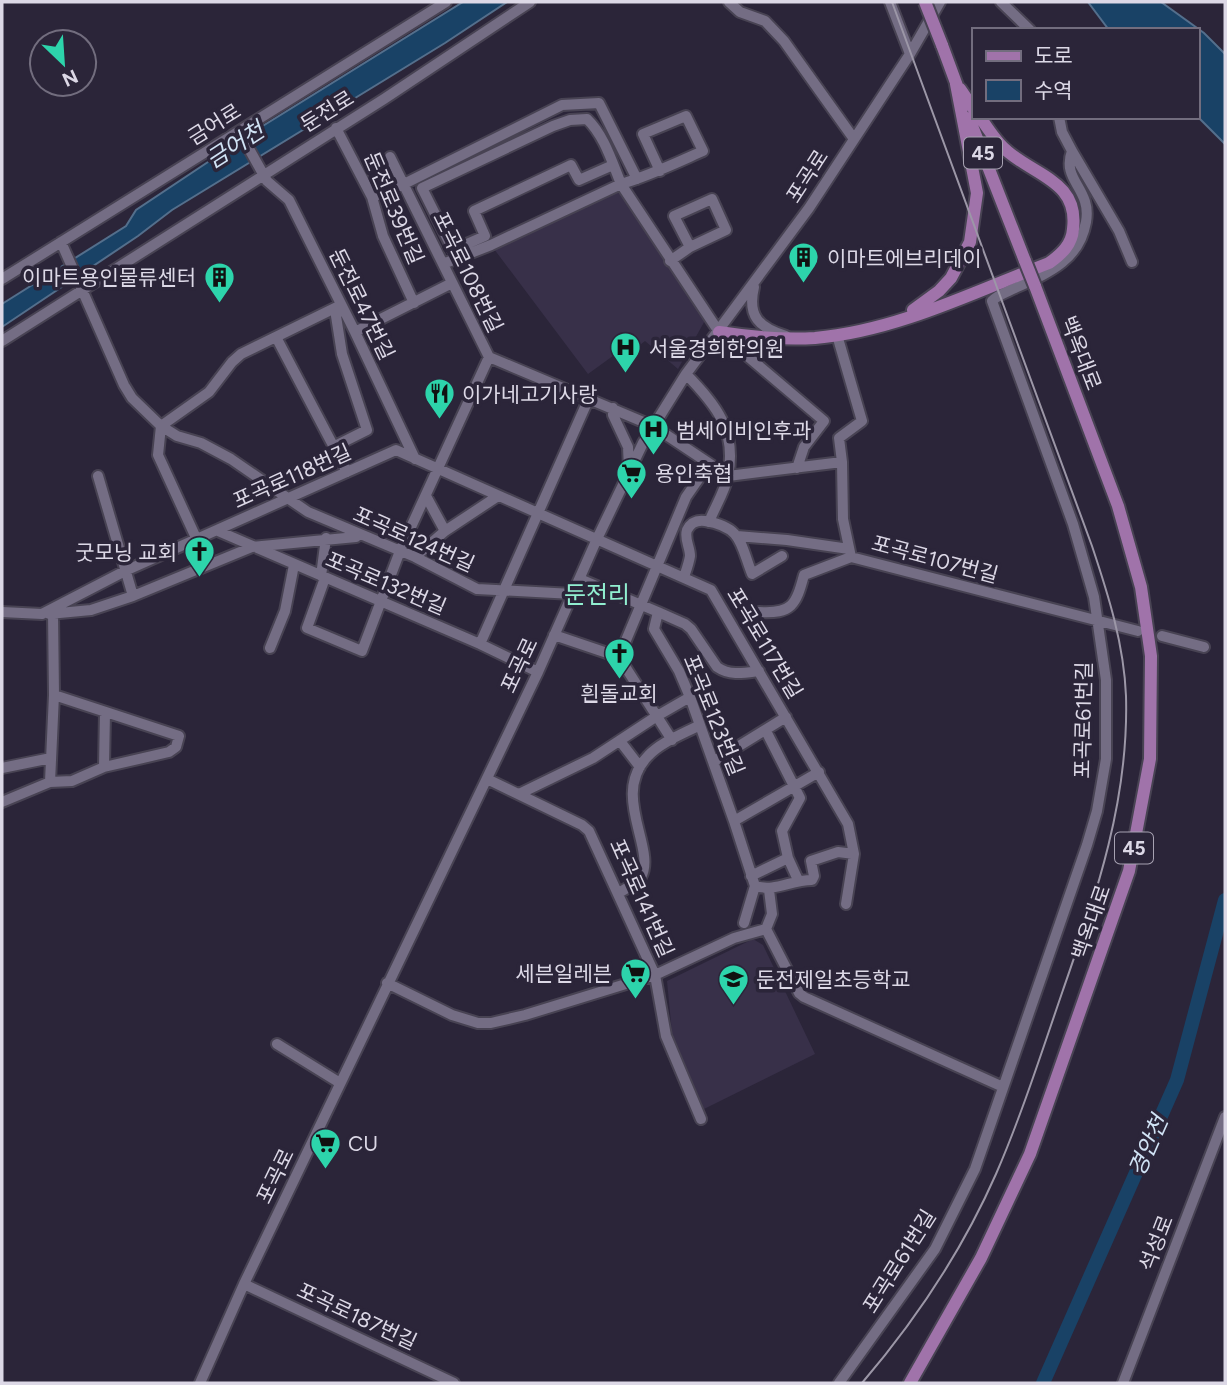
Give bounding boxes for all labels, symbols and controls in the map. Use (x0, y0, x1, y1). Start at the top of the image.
north arrow (28, 28, 98, 98)
legend (972, 28, 1199, 119)
text: 도로 (1034, 43, 1073, 68)
text: N (58, 64, 81, 91)
text: 수역 (1034, 78, 1073, 103)
street label: 둔전로 (296, 85, 358, 137)
street label: 금어로 (183, 98, 245, 150)
water label: 금어천 (201, 114, 272, 174)
road number: 45 (964, 138, 1002, 168)
street label: 포곡로 (781, 145, 833, 207)
street label: 둔전로39번길 (359, 148, 429, 268)
street label: 포곡로108번길 (428, 207, 508, 337)
building icon: 이마트에브리데이 (787, 241, 821, 285)
street label: 둔전로47번길 (324, 244, 400, 364)
place label: 이마트에브리데이 (827, 246, 982, 271)
building icon: 이마트용인물류센터 (202, 260, 236, 304)
place label: 이마트용인물류센터 (22, 265, 196, 290)
street label: 백옥대로 (1055, 312, 1107, 394)
hospital icon: 서울경희한의원 (609, 331, 643, 375)
place label: 서울경희한의원 (649, 336, 784, 361)
restaurant icon: 이가네고기사랑 (422, 377, 456, 421)
place label: 이가네고기사랑 (462, 382, 597, 407)
hospital icon: 범세이비인후과 (636, 413, 670, 457)
place label: 범세이비인후과 (676, 418, 811, 443)
street label: 포곡로118번길 (229, 439, 355, 513)
supermarket icon: 용인축협 (615, 456, 649, 500)
place label: 용인축협 (655, 461, 732, 486)
street label: 포곡로124번길 (350, 501, 478, 577)
street label: 포곡로107번길 (869, 530, 1001, 588)
church icon: 굿모닝 교회 (183, 535, 217, 579)
place label: 굿모닝 교회 (75, 540, 177, 565)
street label: 포곡로132번길 (322, 546, 450, 620)
district label: 둔전리 (564, 580, 630, 609)
street label: 포곡로117번길 (722, 583, 808, 703)
street label: 포곡로 (495, 633, 543, 697)
church icon: 흰돌교회 (602, 636, 636, 680)
street label: 포곡로123번길 (678, 651, 750, 779)
street label: 포곡로61번길 (1069, 661, 1097, 779)
place label: 흰돌교회 (580, 681, 658, 706)
road number: 45 (1115, 832, 1153, 863)
street label: 포곡로141번길 (605, 835, 679, 961)
street label: 백옥대로 (1067, 881, 1115, 963)
supermarket icon: 세븐일레븐 (618, 956, 652, 1000)
place label: 세븐일레븐 (515, 961, 612, 986)
school or university icon: 둔전제일초등학교 (716, 962, 750, 1006)
place label: 둔전제일초등학교 (756, 967, 911, 992)
water label: 경안천 (1122, 1109, 1175, 1181)
supermarket icon: CU (308, 1126, 342, 1170)
place label: CU (348, 1131, 378, 1156)
street label: 포곡로 (251, 1144, 299, 1208)
street label: 포곡로61번길 (857, 1205, 941, 1317)
street label: 석성로 (1134, 1211, 1178, 1275)
street label: 포곡로187번길 (293, 1277, 421, 1355)

